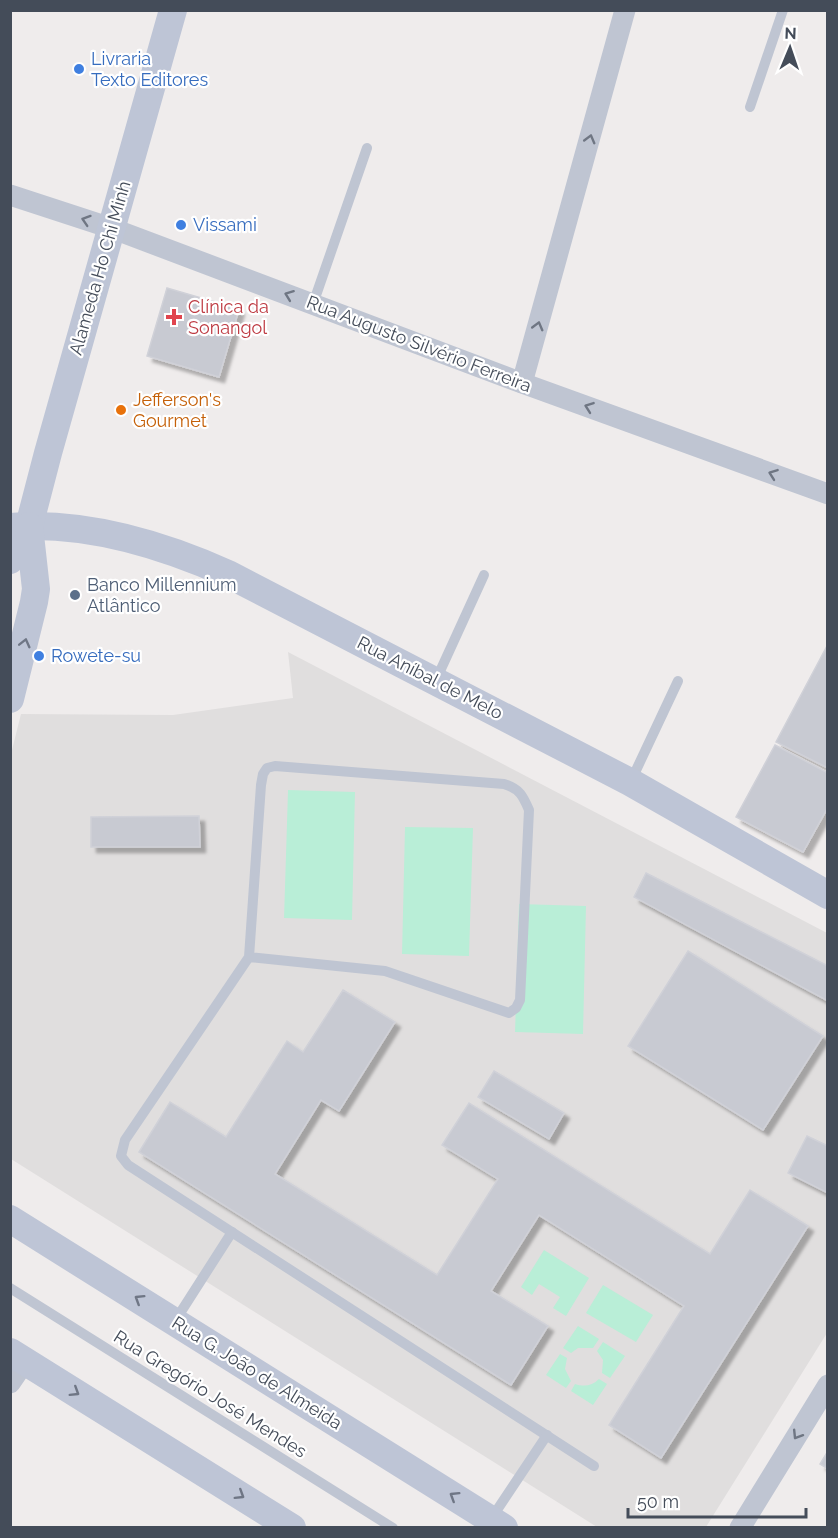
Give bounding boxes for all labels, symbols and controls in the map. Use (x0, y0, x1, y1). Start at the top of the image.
north arrow (760, 18, 820, 78)
text: N (784, 24, 797, 43)
place label: Livraria Texto Editores (91, 48, 208, 90)
marker: Livraria Texto Editores (72, 62, 86, 76)
one-way arrow (582, 134, 595, 144)
street label: Alameda Ho Chi Minh (65, 178, 134, 357)
place label: Vissami (193, 214, 257, 235)
one-way arrow (81, 215, 92, 227)
marker: Vissami (174, 218, 188, 232)
one-way arrow (284, 290, 294, 303)
street label: Rua Augusto Silvério Ferreira (304, 291, 534, 396)
place label: Clínica da Sonangol (188, 296, 269, 338)
marker: Clínica da Sonangol (165, 308, 183, 326)
one-way arrow (530, 322, 543, 332)
place label: Jefferson's Gourmet (133, 389, 221, 431)
one-way arrow (584, 402, 595, 415)
marker: Jefferson's Gourmet (114, 403, 128, 417)
one-way arrow (768, 469, 778, 482)
place label: Banco Millennium Atlântico (87, 574, 237, 616)
marker: Banco Millennium Atlântico (68, 588, 82, 602)
street label: Rua Aníbal de Melo (354, 632, 507, 724)
one-way arrow (18, 638, 31, 648)
place label: Rowete-su (51, 645, 141, 666)
marker: Rowete-su (32, 649, 46, 663)
one-way arrow (135, 1295, 146, 1306)
street label: Rua G. João de Almeida (168, 1312, 346, 1433)
street label: Rua Gregório José Mendes (110, 1326, 311, 1462)
one-way arrow (68, 1385, 79, 1396)
one-way arrow (792, 1429, 804, 1439)
scale bar (628, 1481, 806, 1519)
one-way arrow (234, 1488, 244, 1500)
text: 50 m (637, 1491, 679, 1512)
one-way arrow (450, 1492, 460, 1504)

